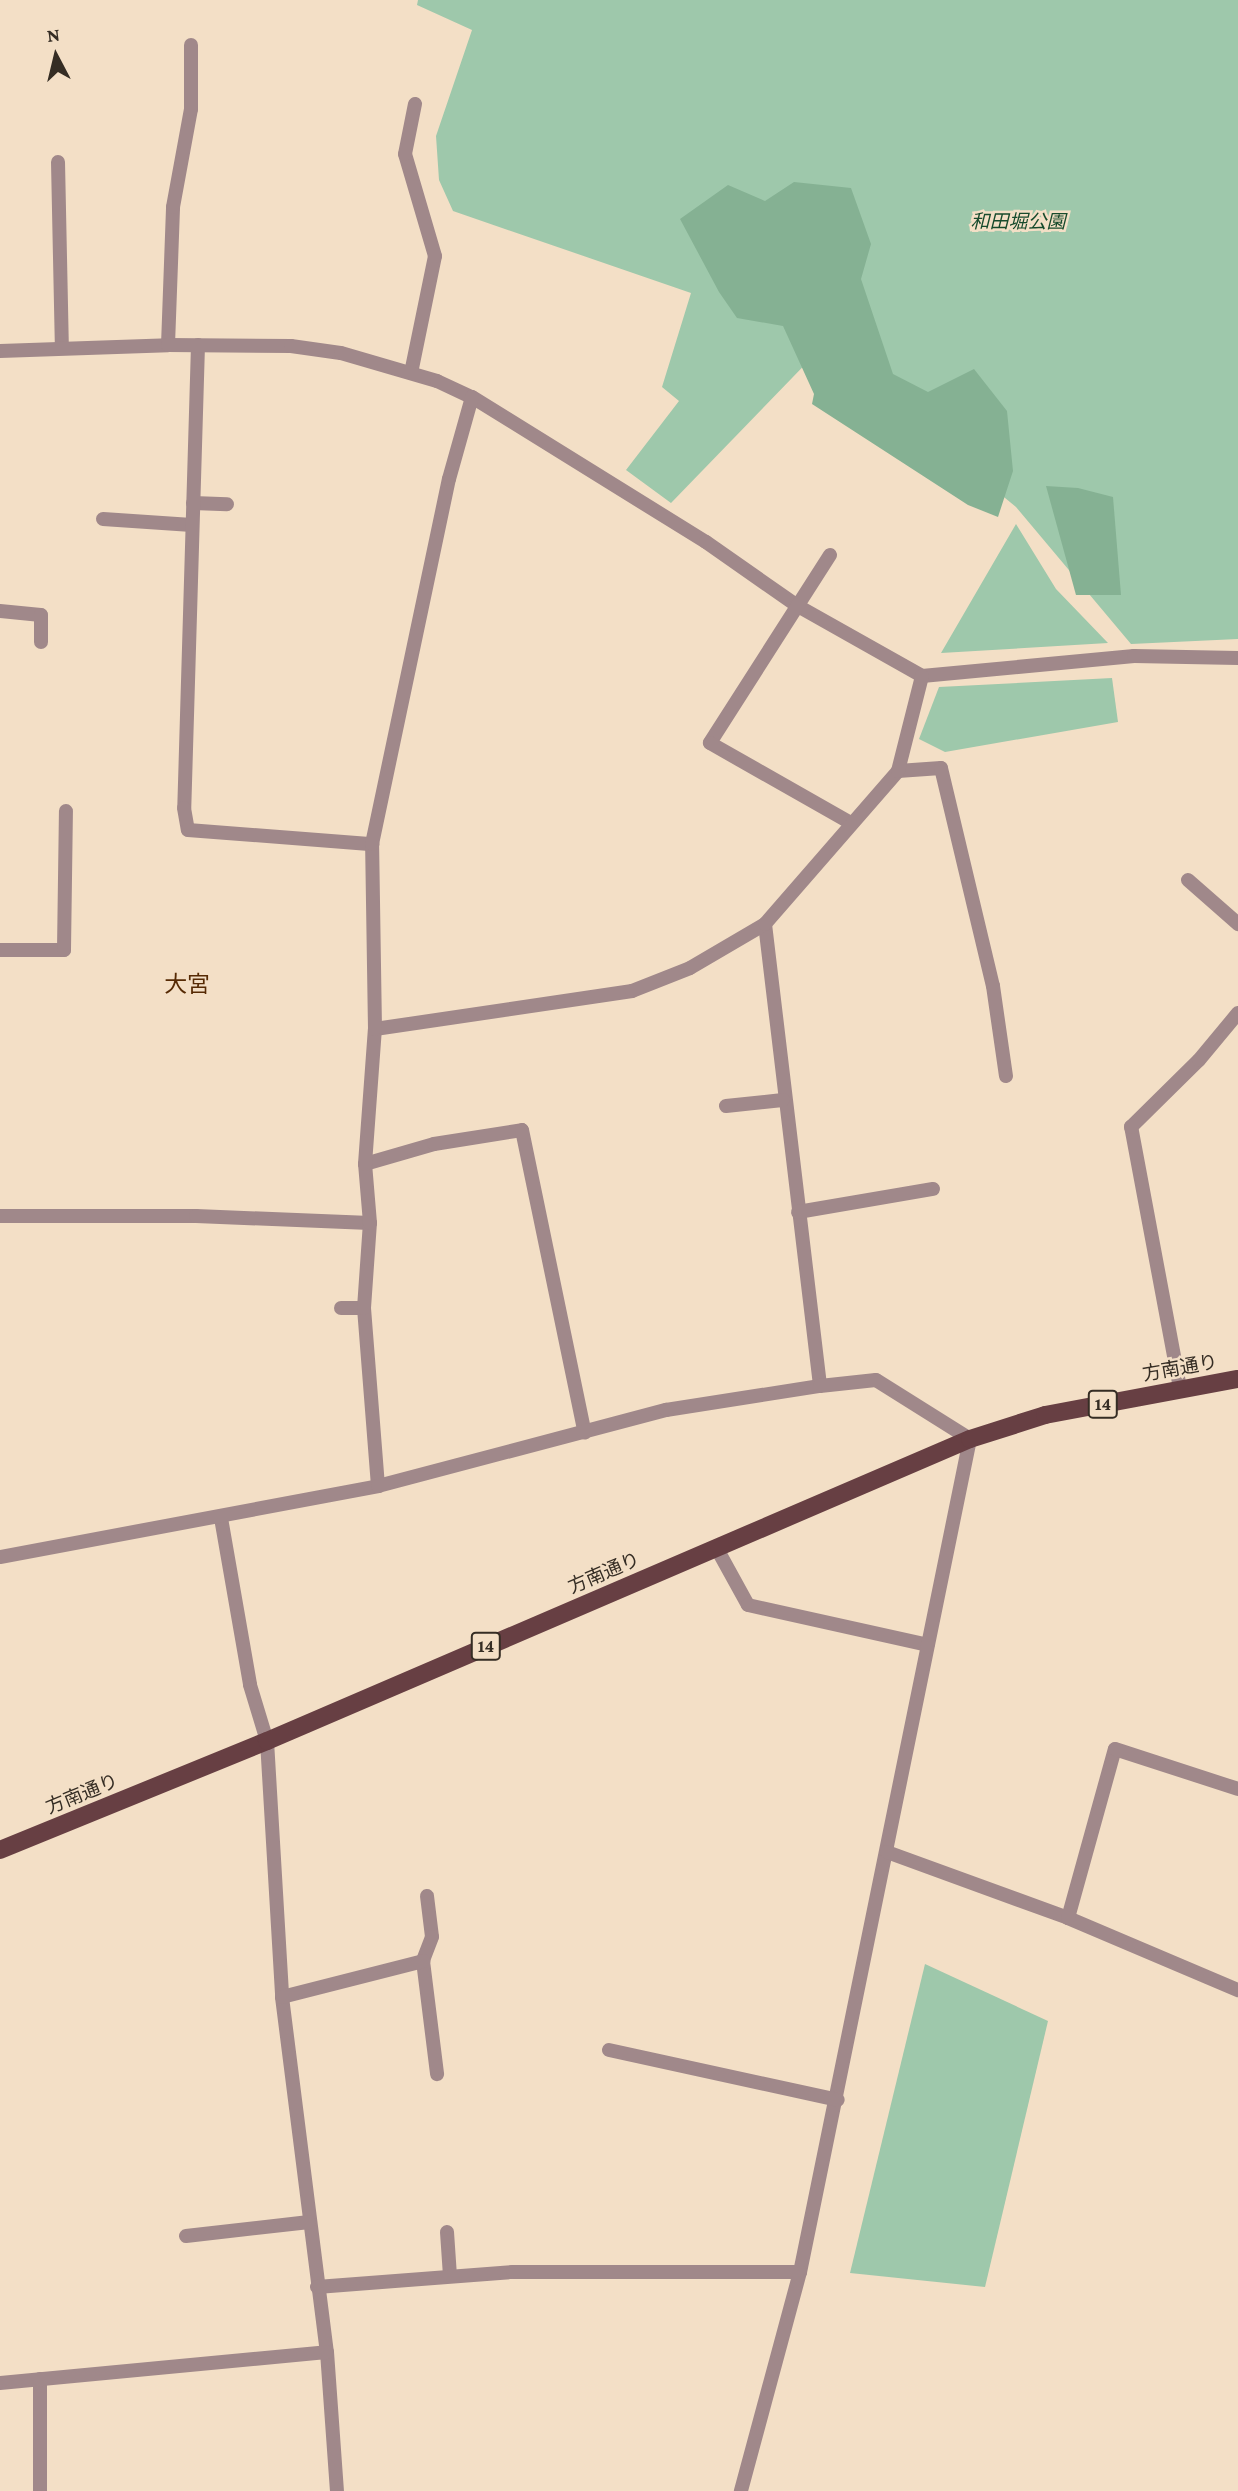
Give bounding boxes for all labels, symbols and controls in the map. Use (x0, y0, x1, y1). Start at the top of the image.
north arrow (21, 21, 91, 91)
text: N (46, 23, 61, 46)
park label: 和田堀公園 (971, 211, 1065, 233)
district label: 大宮 (164, 970, 210, 998)
street label: 方南通り (1141, 1350, 1219, 1386)
road number: 14 (1087, 1390, 1119, 1419)
street label: 方南通り (565, 1548, 643, 1598)
road number: 14 (470, 1632, 502, 1660)
street label: 方南通り (42, 1769, 122, 1819)

